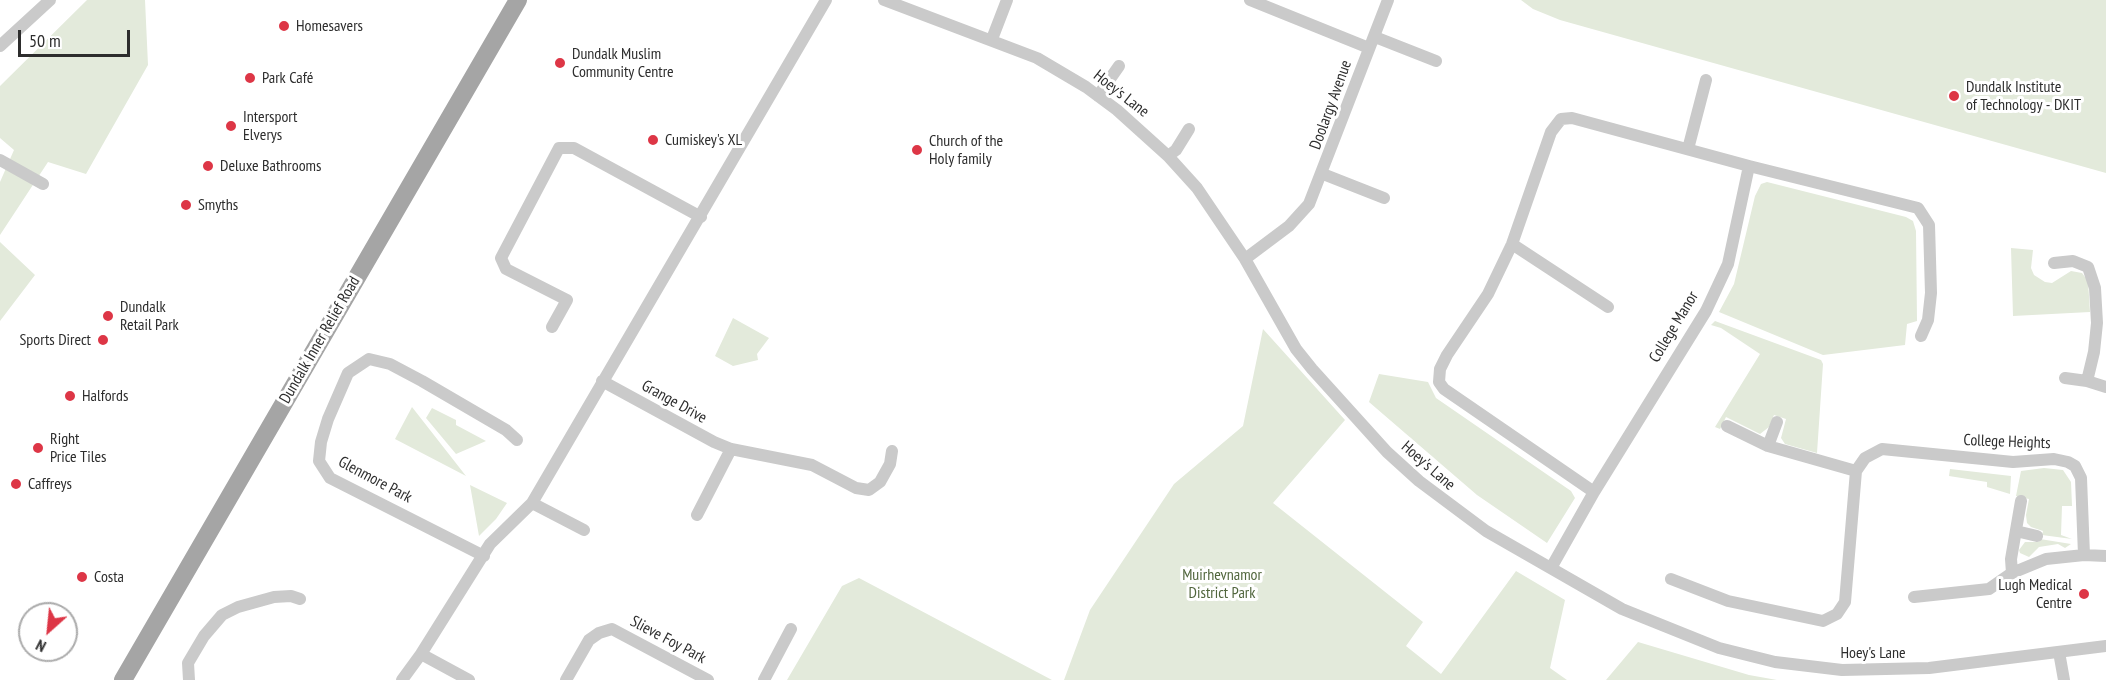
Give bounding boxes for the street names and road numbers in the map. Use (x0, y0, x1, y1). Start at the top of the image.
street label: Doolargy Avenue (1306, 58, 1356, 152)
street label: Hoey's Lane (1089, 66, 1153, 122)
street label: Dundalk Inner Relief Road (276, 273, 364, 407)
street label: College Manor (1645, 288, 1703, 366)
street label: Grange Drive (638, 376, 710, 428)
street label: College Heights (1963, 431, 2051, 453)
street label: Hoey's Lane (1397, 437, 1459, 495)
street label: Glenmore Park (335, 453, 415, 507)
street label: Slieve Foy Park (627, 612, 709, 668)
street label: Hoey's Lane (1840, 643, 1906, 663)

